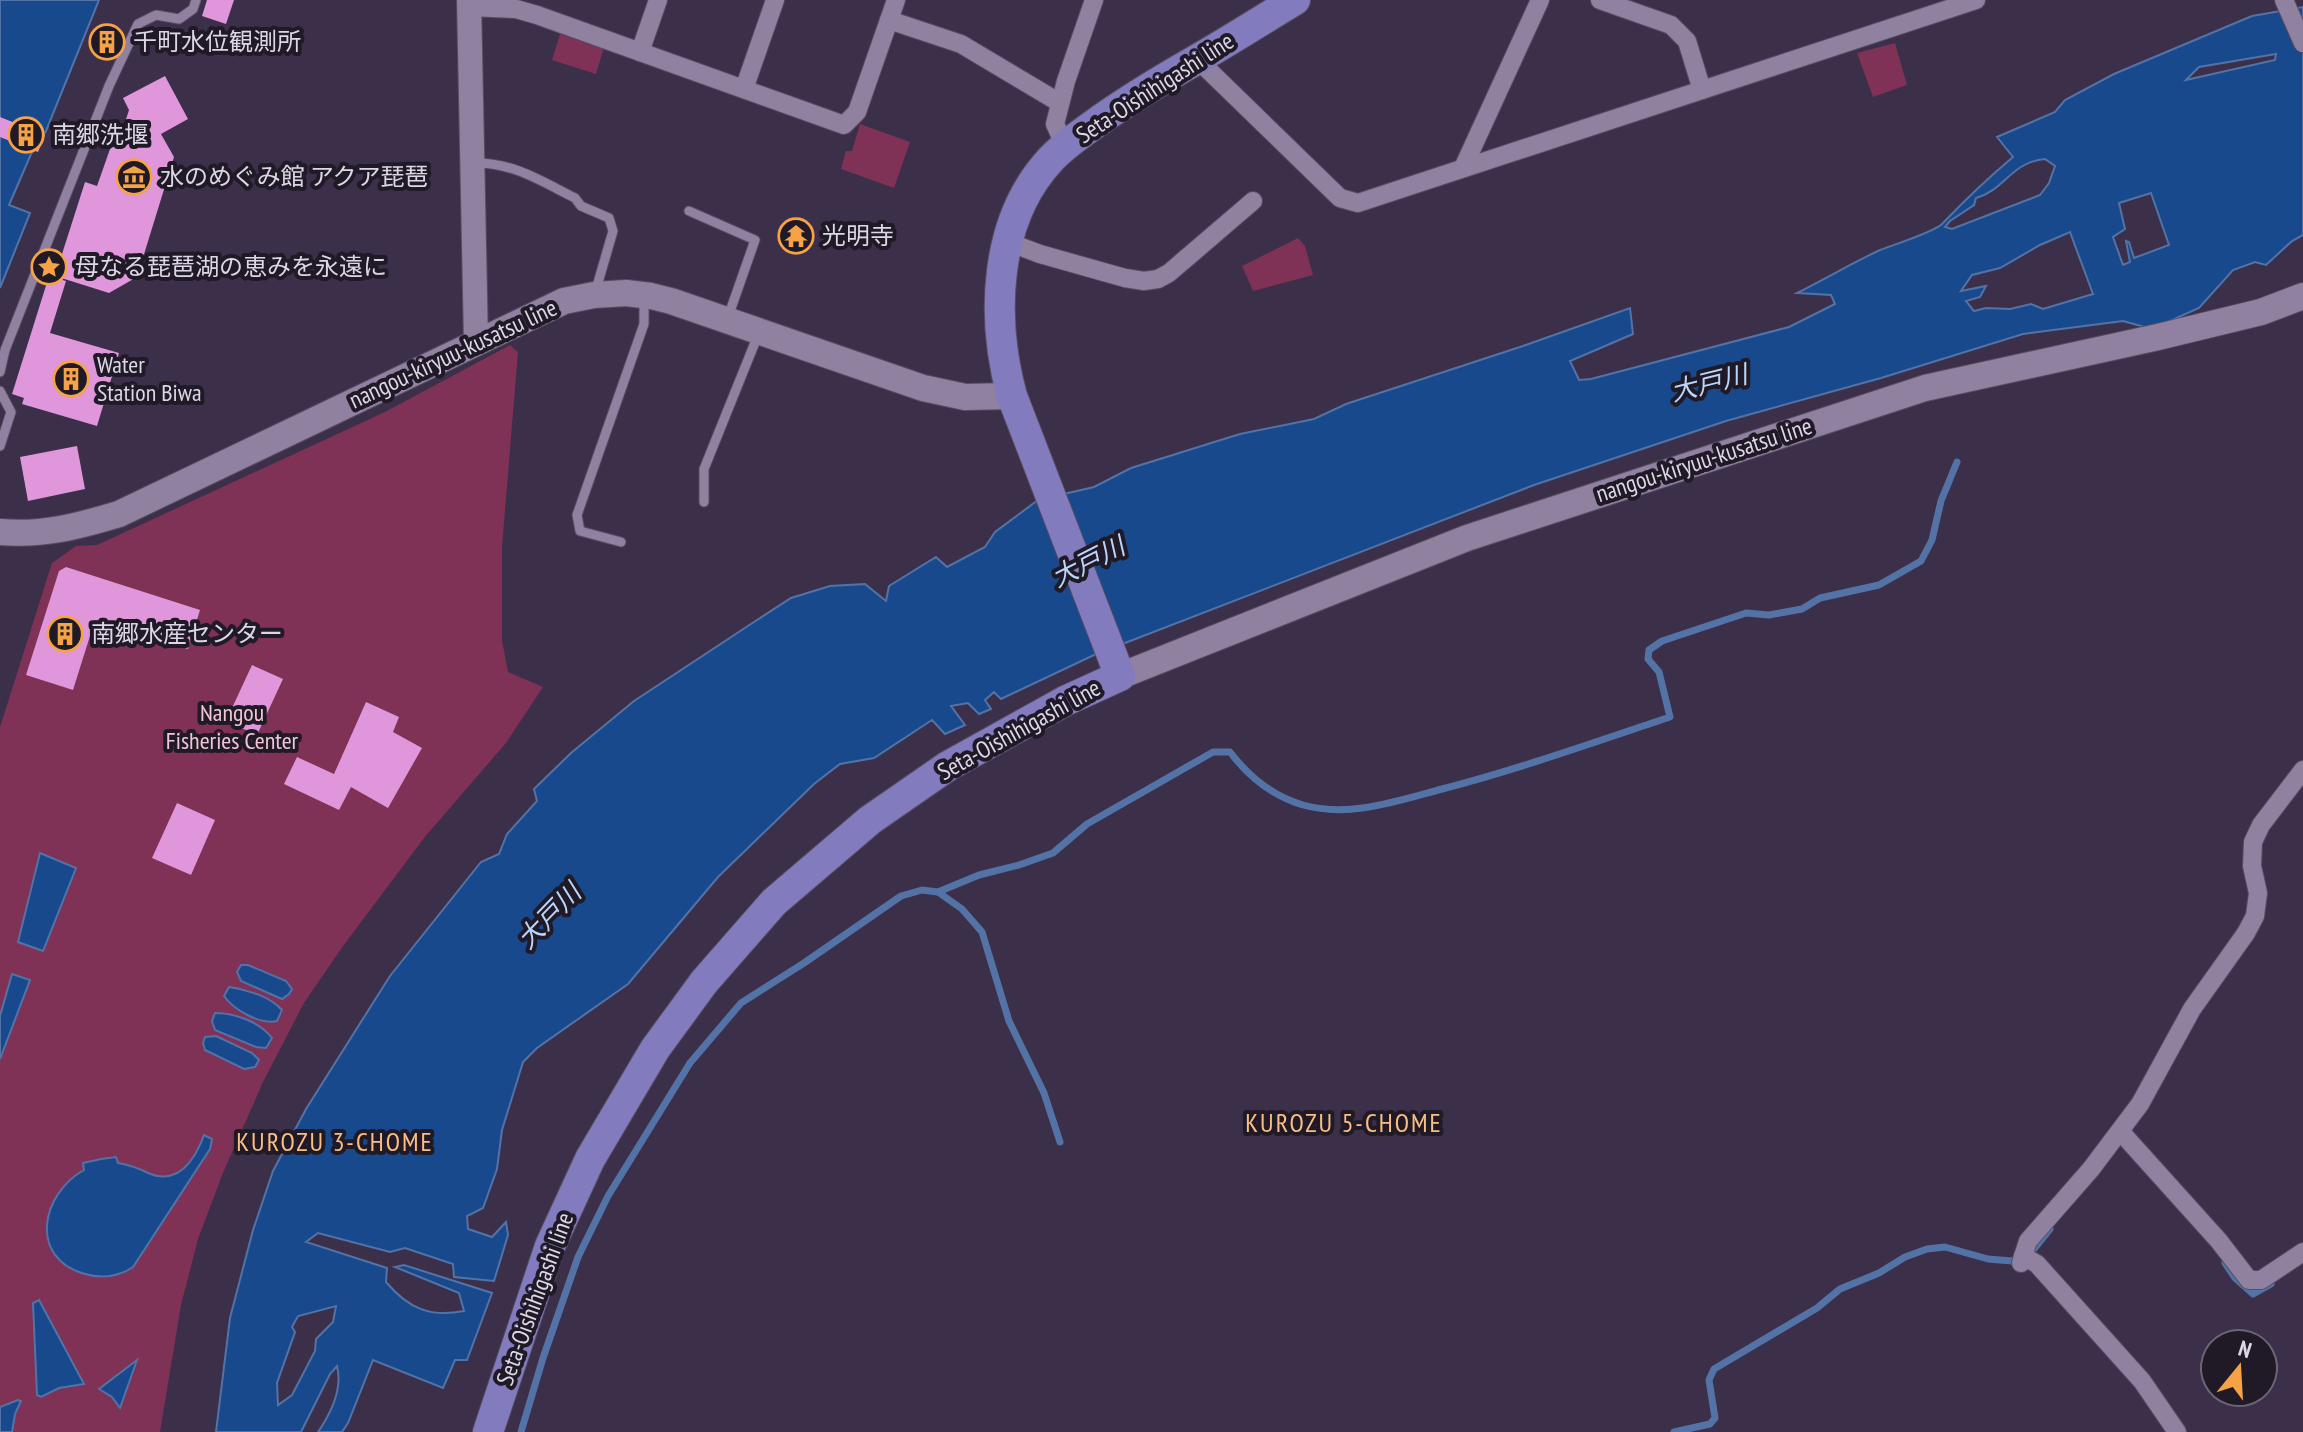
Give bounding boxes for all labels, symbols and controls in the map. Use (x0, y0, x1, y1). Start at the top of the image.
building icon: 千町水位観測所 (88, 23, 126, 61)
street label: Seta-Oishihigashi line (1070, 25, 1239, 150)
place label: 千町水位観測所 (133, 26, 301, 57)
building icon: 南郷洗堰 (7, 116, 45, 154)
place label: 南郷洗堰 (52, 119, 148, 150)
museum icon: 水のめぐみ館 アクア琵琶 (115, 158, 153, 196)
place label: 水のめぐみ館 アクア琵琶 (160, 161, 429, 192)
temple icon: 光明寺 (777, 217, 815, 255)
place label: 光明寺 (822, 220, 894, 251)
place icon: 母なる琵琶湖の恵みを永遠に (30, 248, 68, 286)
place label: 母なる琵琶湖の恵みを永遠に (75, 251, 387, 282)
street label: nangou-kiryuu-kusatsu line (344, 292, 562, 415)
place label: Water Station Biwa (97, 349, 202, 408)
water label: 大戸川 (1667, 356, 1754, 408)
building icon: Water Station Biwa (52, 360, 90, 398)
street label: nangou-kiryuu-kusatsu line (1592, 410, 1816, 509)
water label: 大戸川 (1046, 528, 1133, 594)
building icon: 南郷水産センター (46, 615, 84, 653)
place label: 南郷水産センター (91, 618, 283, 649)
street label: Seta-Oishihigashi line (932, 672, 1106, 787)
park label: Nangou Fisheries Center (166, 697, 299, 756)
water label: 大戸川 (510, 874, 590, 955)
district label: KUROZU 5-CHOME (1245, 1106, 1443, 1139)
district label: KUROZU 3-CHOME (236, 1125, 434, 1158)
street label: Seta-Oishihigashi line (489, 1208, 580, 1389)
north arrow (2199, 1328, 2279, 1408)
text: N (2235, 1334, 2255, 1364)

